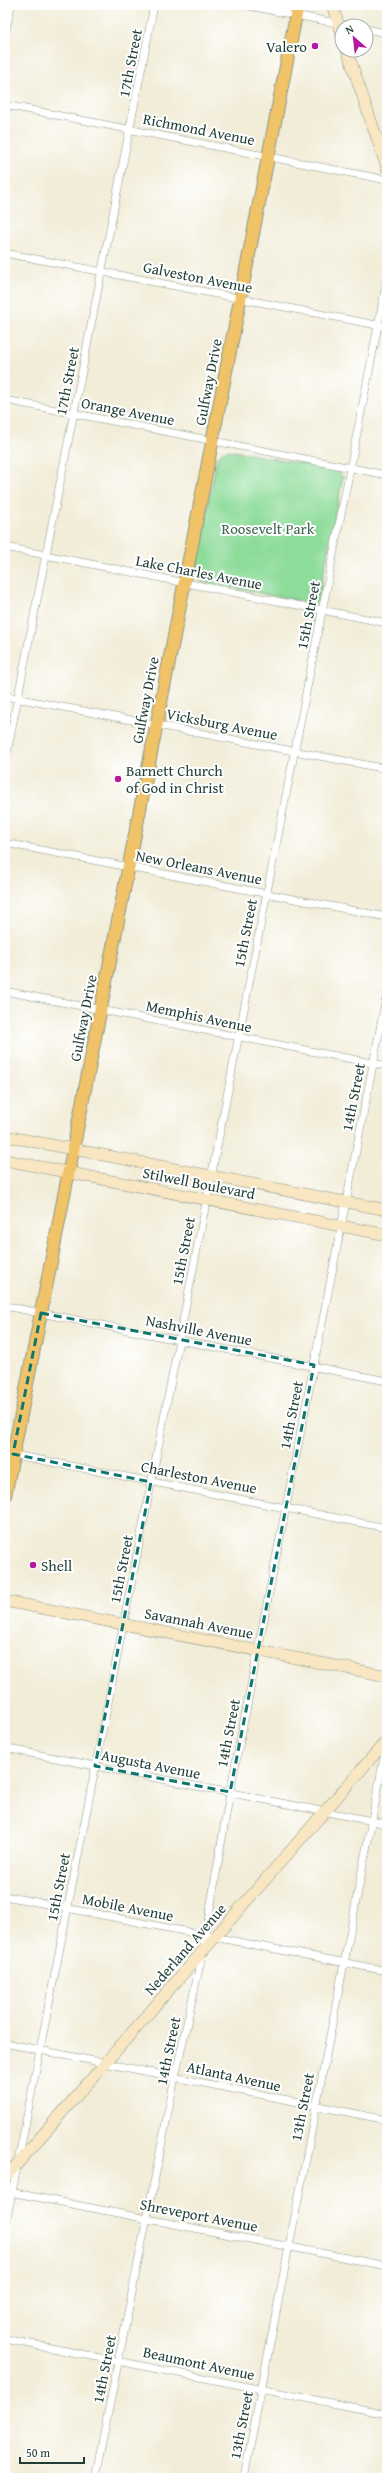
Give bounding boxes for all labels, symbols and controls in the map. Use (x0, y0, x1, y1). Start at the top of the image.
north arrow (334, 18, 374, 58)
text: N (342, 20, 357, 38)
street label: 17th Street (113, 26, 147, 99)
place label: Valero (266, 36, 307, 57)
marker: Valero (310, 41, 320, 51)
street label: Richmond Avenue (141, 108, 257, 150)
street label: Galveston Avenue (142, 256, 254, 298)
street label: Gulfway Drive (189, 337, 227, 427)
street label: 17th Street (50, 344, 84, 417)
street label: Orange Avenue (80, 392, 176, 430)
park label: Roosevelt Park (222, 518, 315, 539)
street label: Lake Charles Avenue (134, 549, 264, 595)
street label: 15th Street (291, 578, 325, 651)
street label: Gulfway Drive (126, 655, 164, 745)
street label: Vicksburg Avenue (165, 703, 279, 745)
place label: Barnett Church of God in Christ (126, 760, 224, 798)
marker: Barnett Church of God in Christ (113, 774, 123, 784)
street label: New Orleans Avenue (134, 844, 264, 890)
street label: 15th Street (228, 896, 262, 969)
street label: Gulfway Drive (64, 973, 102, 1063)
street label: Memphis Avenue (144, 995, 254, 1037)
street label: 14th Street (336, 1060, 370, 1133)
street label: Stilwell Boulevard (141, 1162, 257, 1204)
street label: 15th Street (166, 1214, 200, 1287)
street label: Nashville Avenue (144, 1309, 254, 1351)
street label: 14th Street (274, 1378, 308, 1451)
street label: Charleston Avenue (139, 1455, 259, 1499)
street label: 15th Street (104, 1532, 138, 1605)
place label: Shell (41, 1555, 72, 1576)
marker: Shell (28, 1560, 38, 1570)
street label: Savannah Avenue (143, 1602, 255, 1644)
street label: 14th Street (211, 1696, 245, 1769)
street label: Augusta Avenue (100, 1744, 202, 1784)
street label: 15th Street (41, 1850, 75, 1923)
street label: Mobile Avenue (81, 1888, 175, 1926)
street label: Nederland Avenue (139, 1899, 231, 1999)
street label: 14th Street (151, 2014, 186, 2087)
street label: Atlanta Avenue (185, 2056, 283, 2096)
street label: 13th Street (285, 2070, 319, 2143)
street label: Shreveport Avenue (138, 2193, 260, 2237)
street label: 14th Street (87, 2332, 121, 2405)
street label: Beaumont Avenue (141, 2341, 257, 2385)
street label: 13th Street (224, 2388, 258, 2461)
scale bar (20, 2439, 84, 2465)
text: 50 m (26, 2444, 50, 2461)

